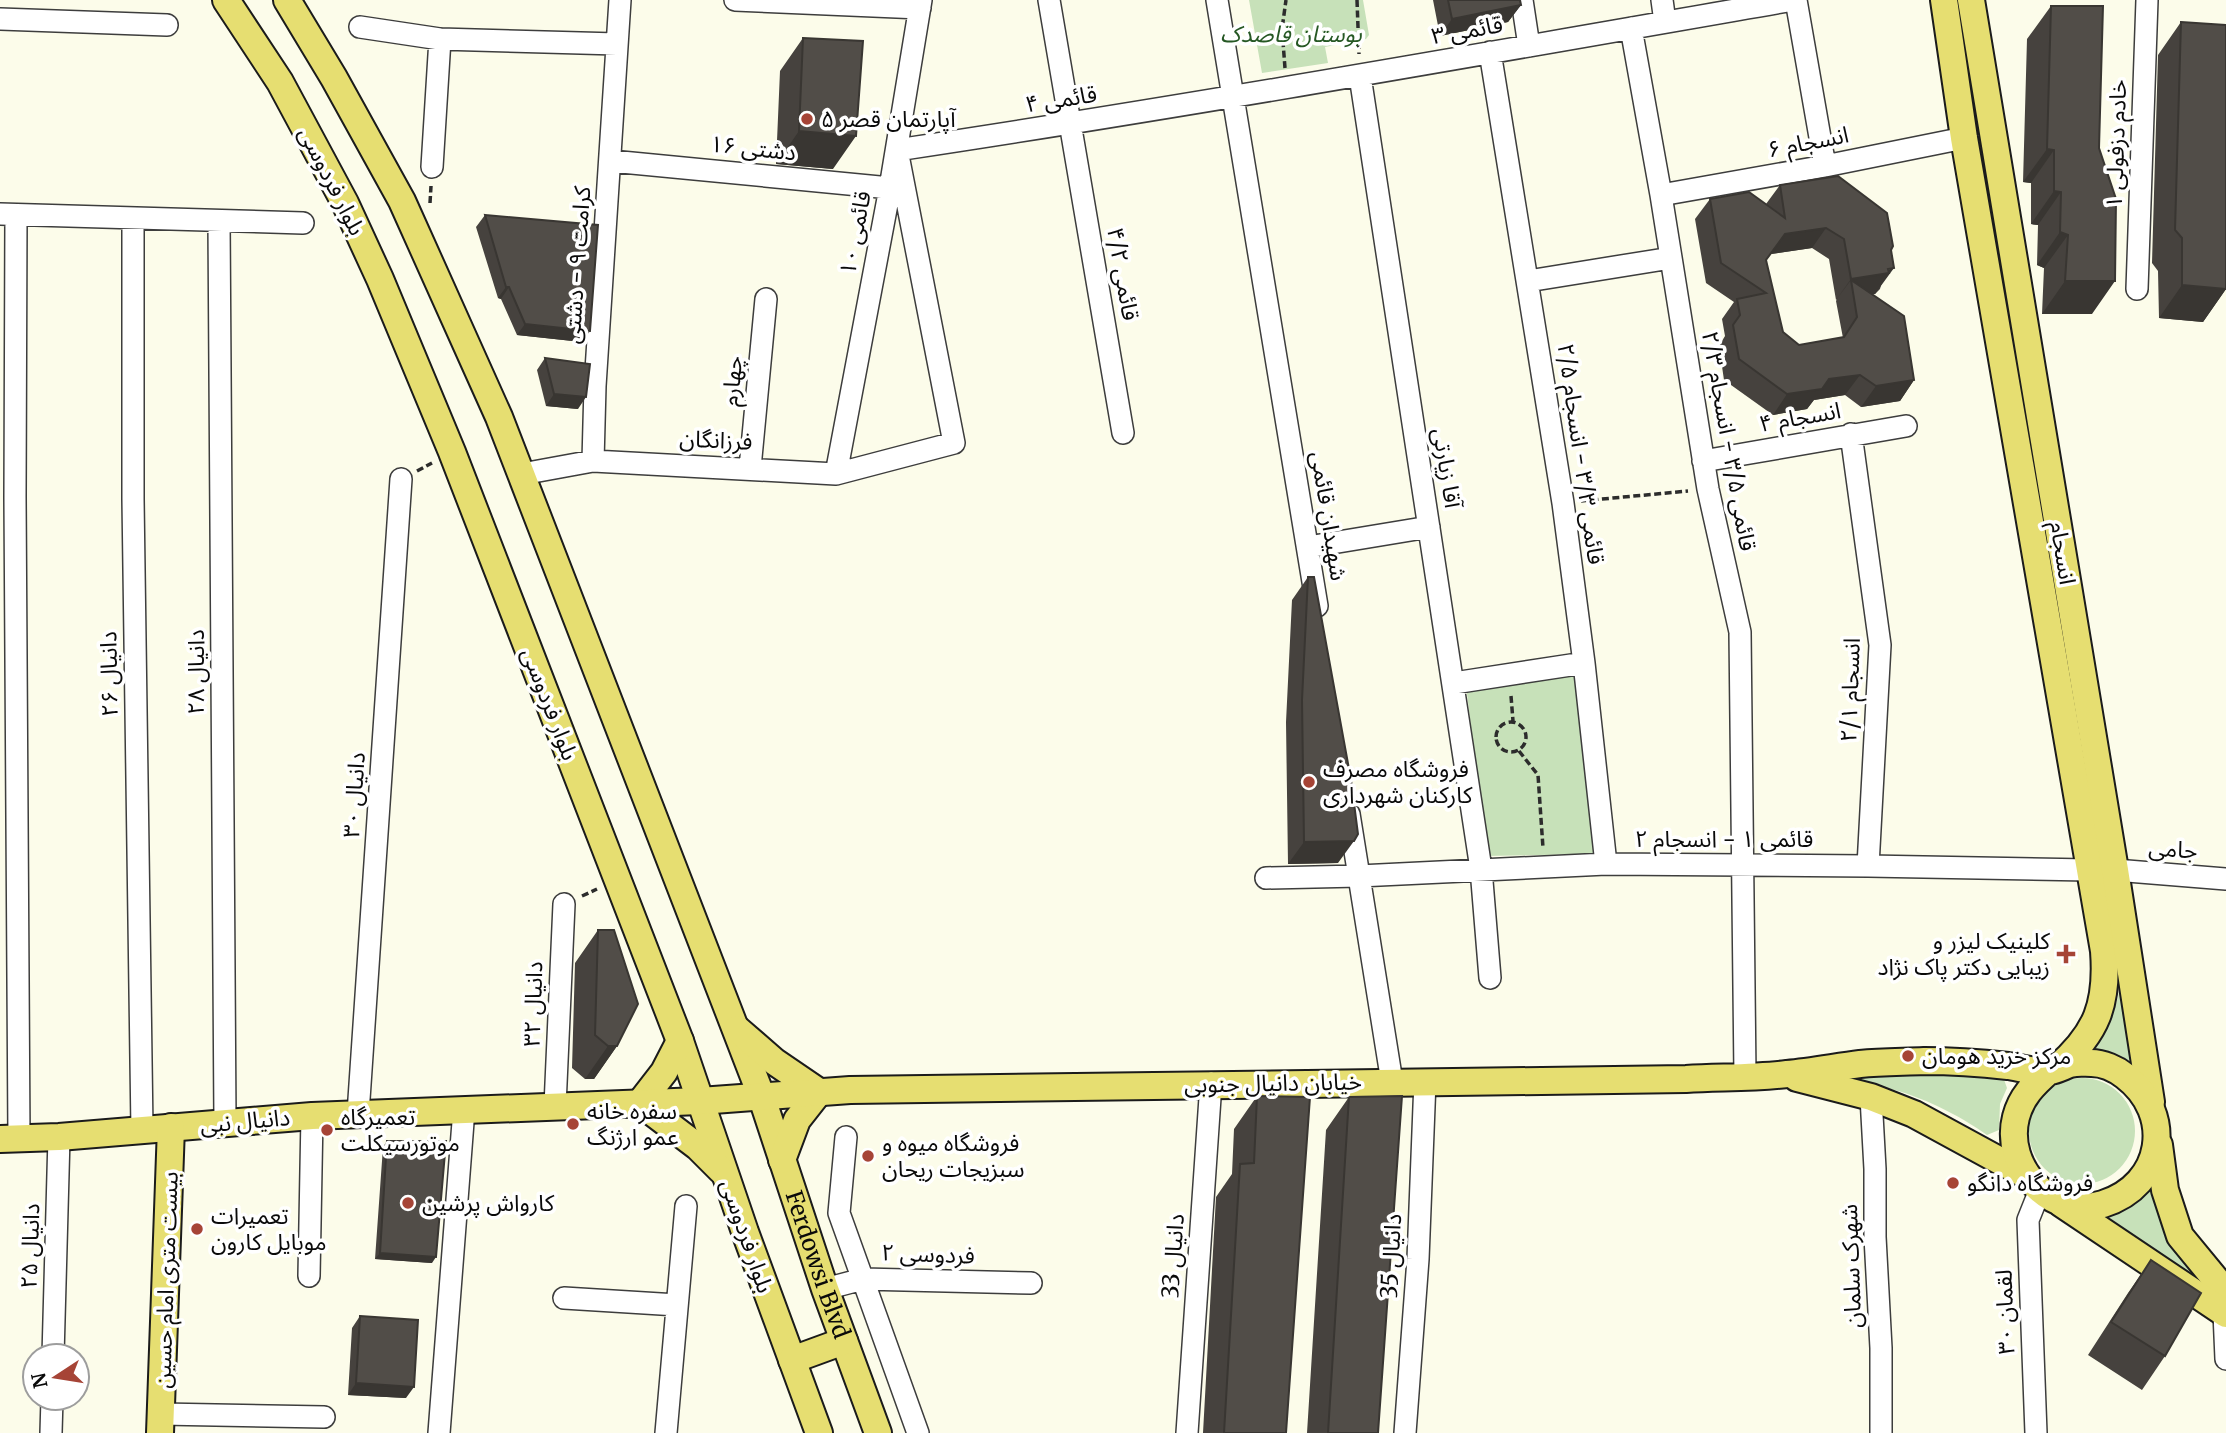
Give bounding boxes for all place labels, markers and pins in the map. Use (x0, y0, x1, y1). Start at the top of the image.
place label: آپارتمان قصر ۵ (821, 104, 957, 134)
marker: آپارتمان قصر ۵ (799, 111, 815, 127)
place label: فروشگاه مصرف کارکنان شهرداری (1323, 754, 1473, 809)
marker: فروشگاه مصرف کارکنان شهرداری (1301, 774, 1317, 790)
place label: کلینیک لیزر و زیبایی دکتر پاک نژاد (1878, 926, 2051, 982)
marker: کلینیک لیزر و زیبایی دکتر پاک نژاد (2056, 944, 2076, 964)
place label: مرکز خرید هومان (1922, 1041, 2071, 1070)
marker: مرکز خرید هومان (1900, 1048, 1916, 1064)
place label: سفره خانه عمو ارژنگ (587, 1096, 678, 1151)
place label: تعمیرگاه موتورسیکلت (341, 1102, 460, 1157)
marker: سفره خانه عمو ارژنگ (565, 1116, 581, 1132)
marker: تعمیرگاه موتورسیکلت (319, 1122, 335, 1138)
place label: فروشگاه میوه و سبزیجات ریحان (882, 1128, 1025, 1183)
marker: فروشگاه میوه و سبزیجات ریحان (860, 1148, 876, 1164)
place label: فروشگاه دانگو (1967, 1168, 2093, 1197)
marker: فروشگاه دانگو (1945, 1175, 1961, 1191)
place label: کارواش پرشین (422, 1188, 555, 1218)
marker: کارواش پرشین (400, 1195, 416, 1211)
place label: تعمیرات موبایل کارون (211, 1201, 327, 1256)
marker: تعمیرات موبایل کارون (189, 1221, 205, 1237)

